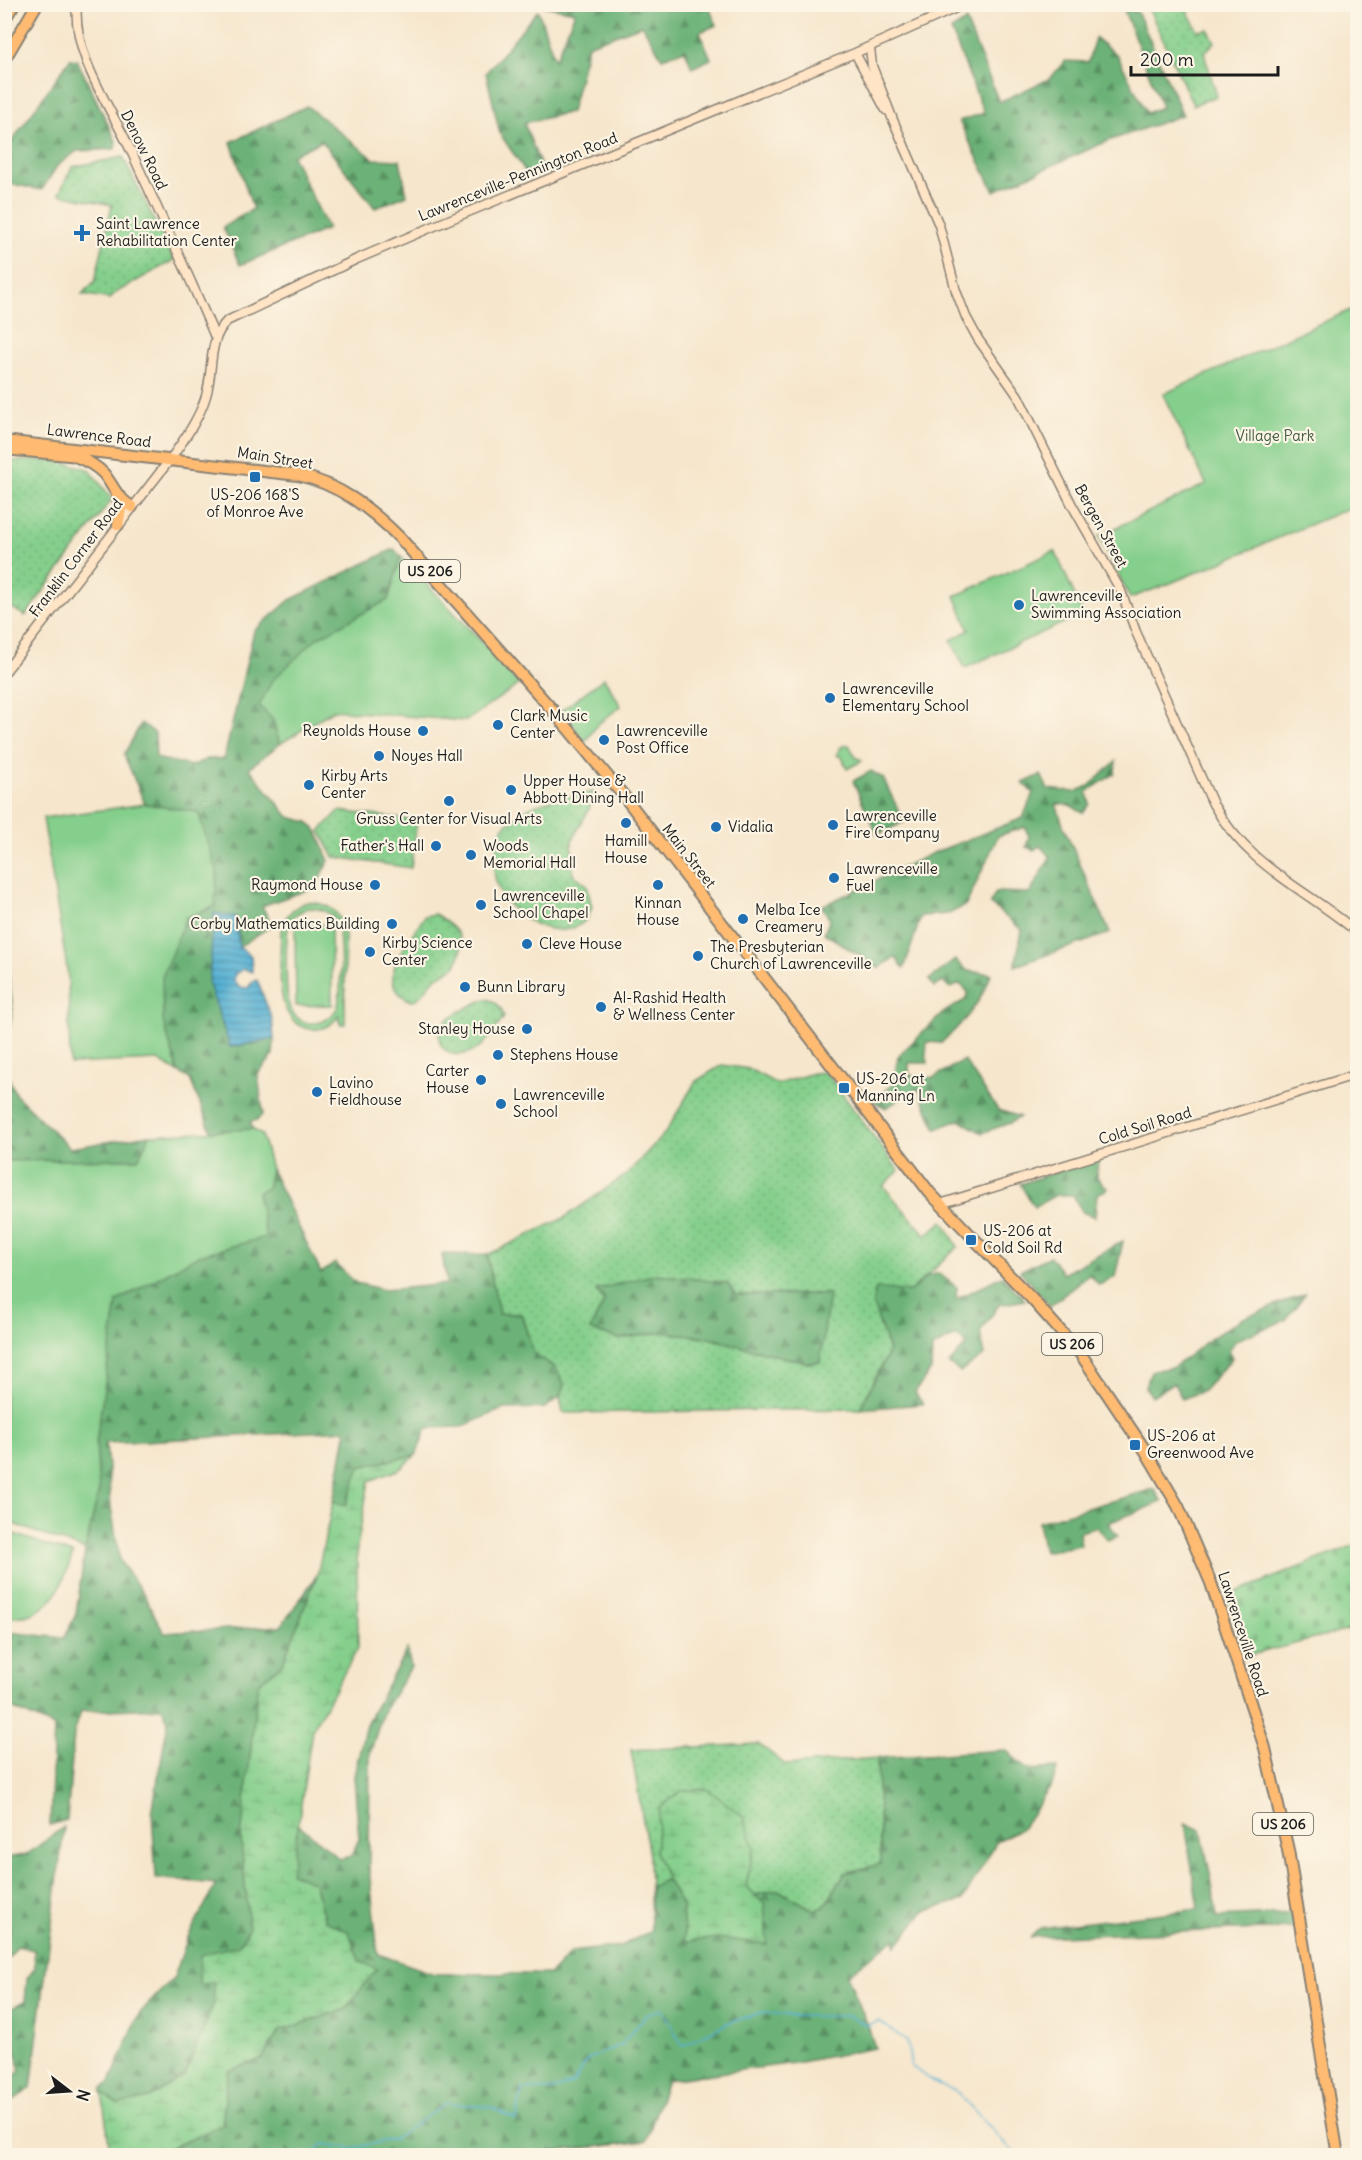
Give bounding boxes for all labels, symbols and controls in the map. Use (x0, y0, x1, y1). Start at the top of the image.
scale bar (1131, 39, 1278, 77)
text: 200 m (1140, 48, 1194, 71)
street label: Denow Road (117, 107, 172, 193)
street label: Lawrenceville-Pennington Road (415, 128, 620, 225)
place label: Saint Lawrence Rehabilitation Center (96, 214, 237, 250)
marker: Saint Lawrence Rehabilitation Center (73, 224, 91, 242)
street label: Lawrence Road (46, 420, 153, 451)
park label: Village Park (1236, 426, 1315, 445)
street label: Main Street (236, 442, 314, 473)
marker: US-206 168'S of Monroe Ave (248, 470, 262, 484)
street label: Bergen Street (1071, 481, 1132, 571)
place label: US-206 168'S of Monroe Ave (207, 485, 303, 521)
street label: Franklin Corner Road (25, 495, 127, 621)
road number: US 206 (400, 560, 460, 582)
place label: Lawrenceville Swimming Association (1031, 586, 1182, 622)
marker: Lawrenceville Swimming Association (1012, 598, 1026, 612)
place label: Lawrenceville Elementary School (842, 679, 969, 715)
marker: Lawrenceville Elementary School (823, 691, 837, 705)
place label: Clark Music Center (510, 706, 588, 742)
marker: Clark Music Center (491, 718, 505, 732)
place label: Reynolds House (303, 721, 411, 740)
place label: Lawrenceville Post Office (616, 721, 708, 757)
marker: Reynolds House (416, 724, 430, 738)
marker: Lawrenceville Post Office (597, 733, 611, 747)
place label: Noyes Hall (391, 746, 463, 765)
marker: Noyes Hall (372, 749, 386, 763)
place label: Kirby Arts Center (321, 766, 388, 802)
place label: Upper House & Abbott Dining Hall (523, 771, 644, 807)
marker: Kirby Arts Center (302, 778, 316, 792)
marker: Upper House & Abbott Dining Hall (504, 783, 518, 797)
marker: Gruss Center for Visual Arts (442, 794, 456, 808)
place label: Lawrenceville Fire Company (845, 806, 940, 842)
place label: Gruss Center for Visual Arts (356, 809, 542, 828)
marker: Hamill House (619, 816, 633, 830)
place label: Vidalia (728, 817, 774, 836)
marker: Lawrenceville Fire Company (826, 818, 840, 832)
street label: Main Street (658, 820, 720, 892)
marker: Vidalia (709, 820, 723, 834)
place label: Hamill House (605, 831, 647, 867)
place label: Father's Hall (340, 836, 424, 855)
place label: Woods Memorial Hall (483, 836, 576, 872)
marker: Father's Hall (429, 839, 443, 853)
marker: Woods Memorial Hall (464, 848, 478, 862)
place label: Lawrenceville Fuel (846, 859, 938, 895)
marker: Lawrenceville Fuel (827, 871, 841, 885)
place label: Raymond House (251, 875, 363, 894)
marker: Raymond House (368, 878, 382, 892)
marker: Kinnan House (651, 878, 665, 892)
place label: Lawrenceville School Chapel (493, 886, 589, 922)
place label: Kinnan House (634, 893, 682, 929)
marker: Lawrenceville School Chapel (474, 898, 488, 912)
place label: Melba Ice Creamery (755, 900, 823, 936)
marker: Melba Ice Creamery (736, 912, 750, 926)
place label: Corby Mathematics Building (190, 914, 380, 933)
marker: Corby Mathematics Building (385, 917, 399, 931)
place label: Kirby Science Center (382, 933, 473, 969)
place label: Cleve House (539, 934, 622, 953)
marker: Cleve House (520, 937, 534, 951)
place label: The Presbyterian Church of Lawrenceville (710, 937, 872, 973)
marker: Kirby Science Center (363, 945, 377, 959)
marker: The Presbyterian Church of Lawrenceville (691, 949, 705, 963)
place label: Bunn Library (477, 977, 566, 996)
marker: Bunn Library (458, 980, 472, 994)
place label: Al-Rashid Health & Wellness Center (613, 988, 735, 1024)
marker: Al-Rashid Health & Wellness Center (594, 1000, 608, 1014)
place label: Stanley House (418, 1019, 515, 1038)
marker: Stanley House (520, 1022, 534, 1036)
place label: Stephens House (510, 1045, 618, 1064)
marker: Stephens House (491, 1048, 505, 1062)
place label: Carter House (425, 1061, 469, 1097)
place label: US-206 at Manning Ln (856, 1069, 935, 1105)
place label: Lavino Fieldhouse (329, 1073, 402, 1109)
marker: Carter House (474, 1073, 488, 1087)
marker: US-206 at Manning Ln (837, 1081, 851, 1095)
marker: Lavino Fieldhouse (310, 1085, 324, 1099)
place label: Lawrenceville School (513, 1085, 605, 1121)
marker: Lawrenceville School (494, 1097, 508, 1111)
street label: Cold Soil Road (1096, 1102, 1194, 1149)
place label: US-206 at Cold Soil Rd (983, 1221, 1062, 1257)
marker: US-206 at Cold Soil Rd (964, 1233, 978, 1247)
road number: US 206 (1042, 1333, 1102, 1355)
place label: US-206 at Greenwood Ave (1147, 1426, 1254, 1462)
marker: US-206 at Greenwood Ave (1128, 1438, 1142, 1452)
street label: Lawrenceville Road (1214, 1569, 1273, 1699)
road number: US 206 (1253, 1813, 1313, 1835)
north arrow (39, 2061, 99, 2121)
text: N (72, 2087, 95, 2104)

